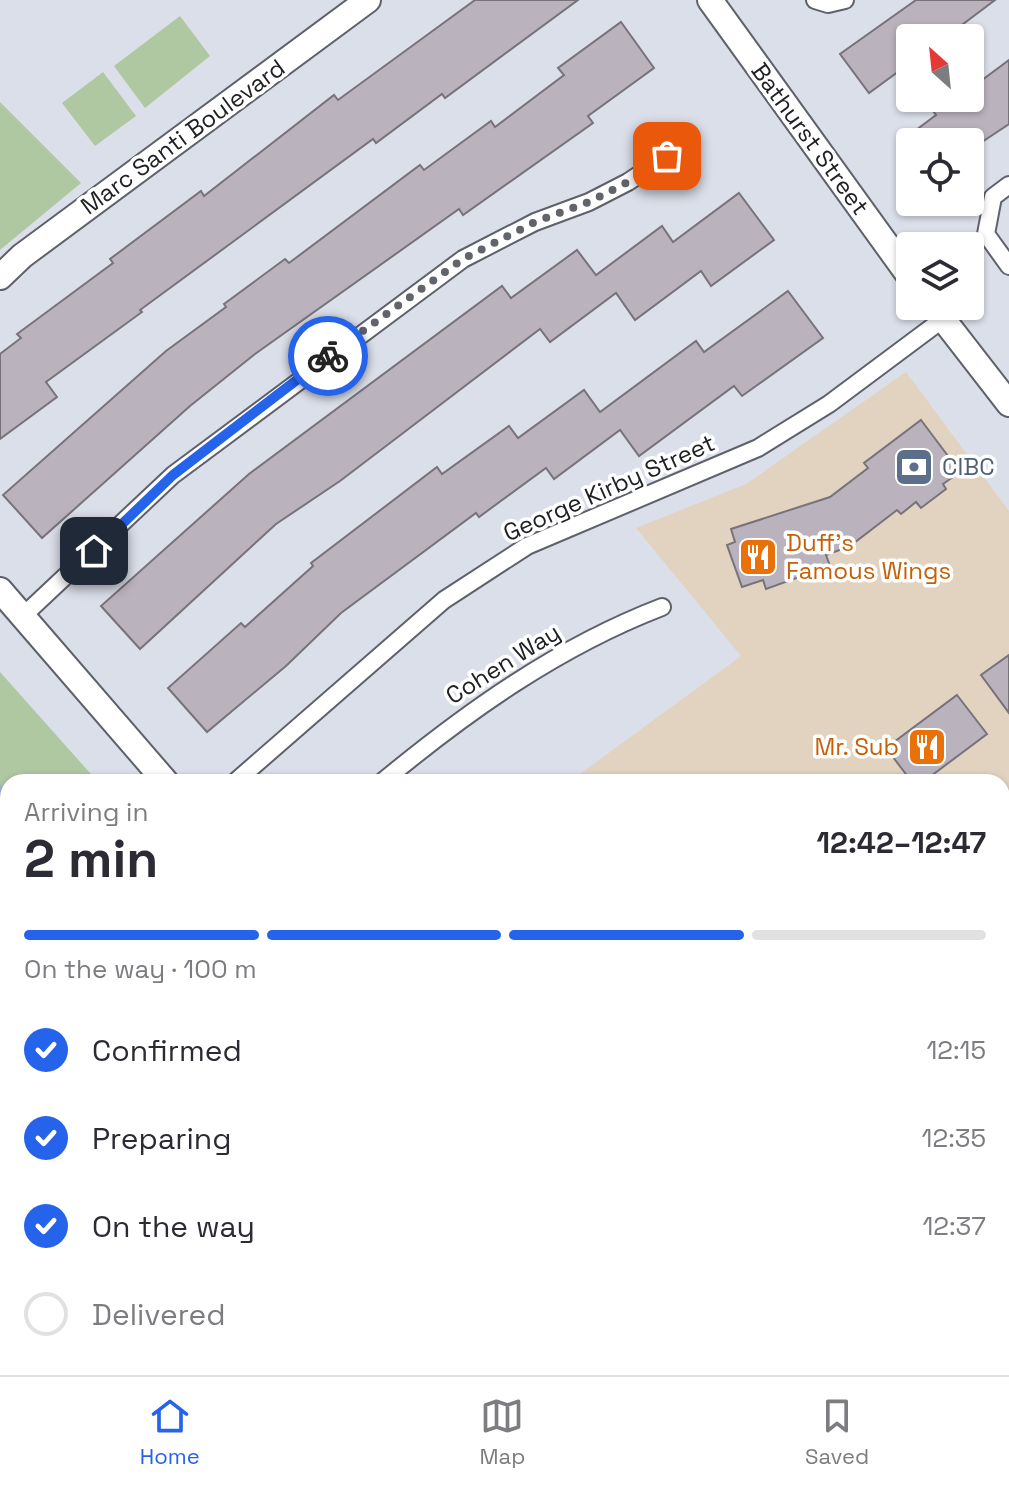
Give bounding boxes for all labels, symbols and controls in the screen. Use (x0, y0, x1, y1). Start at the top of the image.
north arrow (896, 24, 984, 112)
map controls (896, 24, 984, 320)
street label: Marc Santi Boulevard (74, 52, 291, 221)
street label: Bathurst Street (745, 56, 876, 221)
pin (633, 122, 701, 190)
button: locate (896, 128, 984, 216)
icon: bag (645, 134, 689, 178)
button: layers (896, 232, 984, 320)
courier (288, 316, 368, 396)
icon: bike (306, 334, 350, 378)
street label: George Kirby Street (498, 427, 719, 548)
bank icon: CIBC (893, 446, 935, 488)
place label: CIBC (942, 451, 995, 482)
pin (60, 517, 128, 585)
place label: Duff's Famous Wings (786, 527, 951, 586)
icon: home (72, 529, 116, 573)
restaurant icon: Duff's Famous Wings (737, 536, 779, 578)
street label: Cohen Way (440, 616, 566, 711)
restaurant icon: Mr. Sub (906, 726, 948, 768)
place label: Mr. Sub (814, 731, 899, 762)
text: Arriving in (24, 795, 148, 829)
text: 12:42–12:47 (817, 823, 986, 862)
text: 2 min (24, 826, 158, 892)
text: On the way · 100 m (24, 952, 257, 986)
icon: check (24, 1028, 68, 1072)
text: Confirmed (92, 1031, 242, 1070)
text: 12:15 (926, 1033, 986, 1067)
icon: check (24, 1116, 68, 1160)
text: Preparing (92, 1119, 231, 1158)
text: 12:35 (922, 1121, 986, 1155)
icon: check (24, 1204, 68, 1248)
text: On the way (92, 1207, 255, 1246)
text: 12:37 (923, 1209, 986, 1243)
text: Delivered (92, 1295, 226, 1334)
tab: Home (140, 1394, 200, 1470)
tab: Map (479, 1394, 525, 1470)
tab: Saved (805, 1394, 869, 1470)

